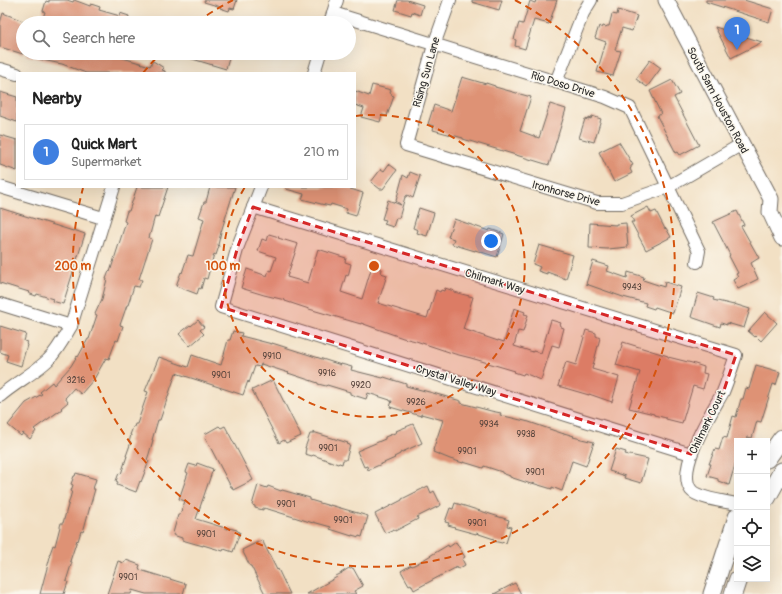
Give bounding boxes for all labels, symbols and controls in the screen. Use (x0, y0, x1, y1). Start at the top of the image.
search box (16, 16, 356, 60)
pin: 1 (724, 17, 750, 50)
icon: search (30, 27, 52, 49)
text: Search here (62, 29, 135, 48)
street label: Rising Sun Lane (410, 35, 443, 109)
street label: South Sam Houston Road (684, 45, 751, 156)
street label: Rio Doso Drive (529, 69, 597, 101)
text: Nearby (32, 88, 81, 109)
text: Quick Mart (71, 135, 137, 154)
text: 1 (43, 144, 49, 160)
text: 210 m (303, 144, 339, 160)
text: Supermarket (71, 154, 142, 170)
street label: Ironhorse Drive (530, 178, 602, 209)
your location (481, 231, 501, 251)
text: 200 m (55, 259, 92, 274)
text: 100 m (206, 259, 241, 274)
centre of rings (367, 259, 381, 273)
street label: Chilmark Way (463, 266, 527, 297)
house number: 9943 (622, 282, 642, 293)
house number: 9910 (263, 351, 281, 362)
street label: Crystal Valley Way (414, 362, 498, 399)
house number: 9916 (318, 368, 336, 379)
house number: 9901 (212, 370, 230, 381)
house number: 3216 (67, 375, 85, 386)
house number: 9920 (351, 380, 371, 391)
street label: Chilmark Court (686, 388, 729, 456)
house number: 9926 (406, 397, 426, 408)
house number: 9934 (479, 419, 500, 430)
house number: 9938 (517, 429, 536, 440)
map controls (734, 438, 770, 582)
button: + (734, 438, 770, 474)
house number: 9901 (319, 443, 337, 454)
house number: 9901 (458, 446, 476, 457)
house number: 9901 (526, 467, 544, 478)
button: − (734, 474, 770, 510)
house number: 9901 (277, 499, 295, 510)
button: locate (734, 510, 770, 546)
house number: 9901 (334, 515, 352, 526)
house number: 9901 (468, 518, 486, 529)
house number: 9901 (197, 529, 215, 540)
button: layers (734, 546, 770, 582)
house number: 9901 (119, 572, 137, 583)

